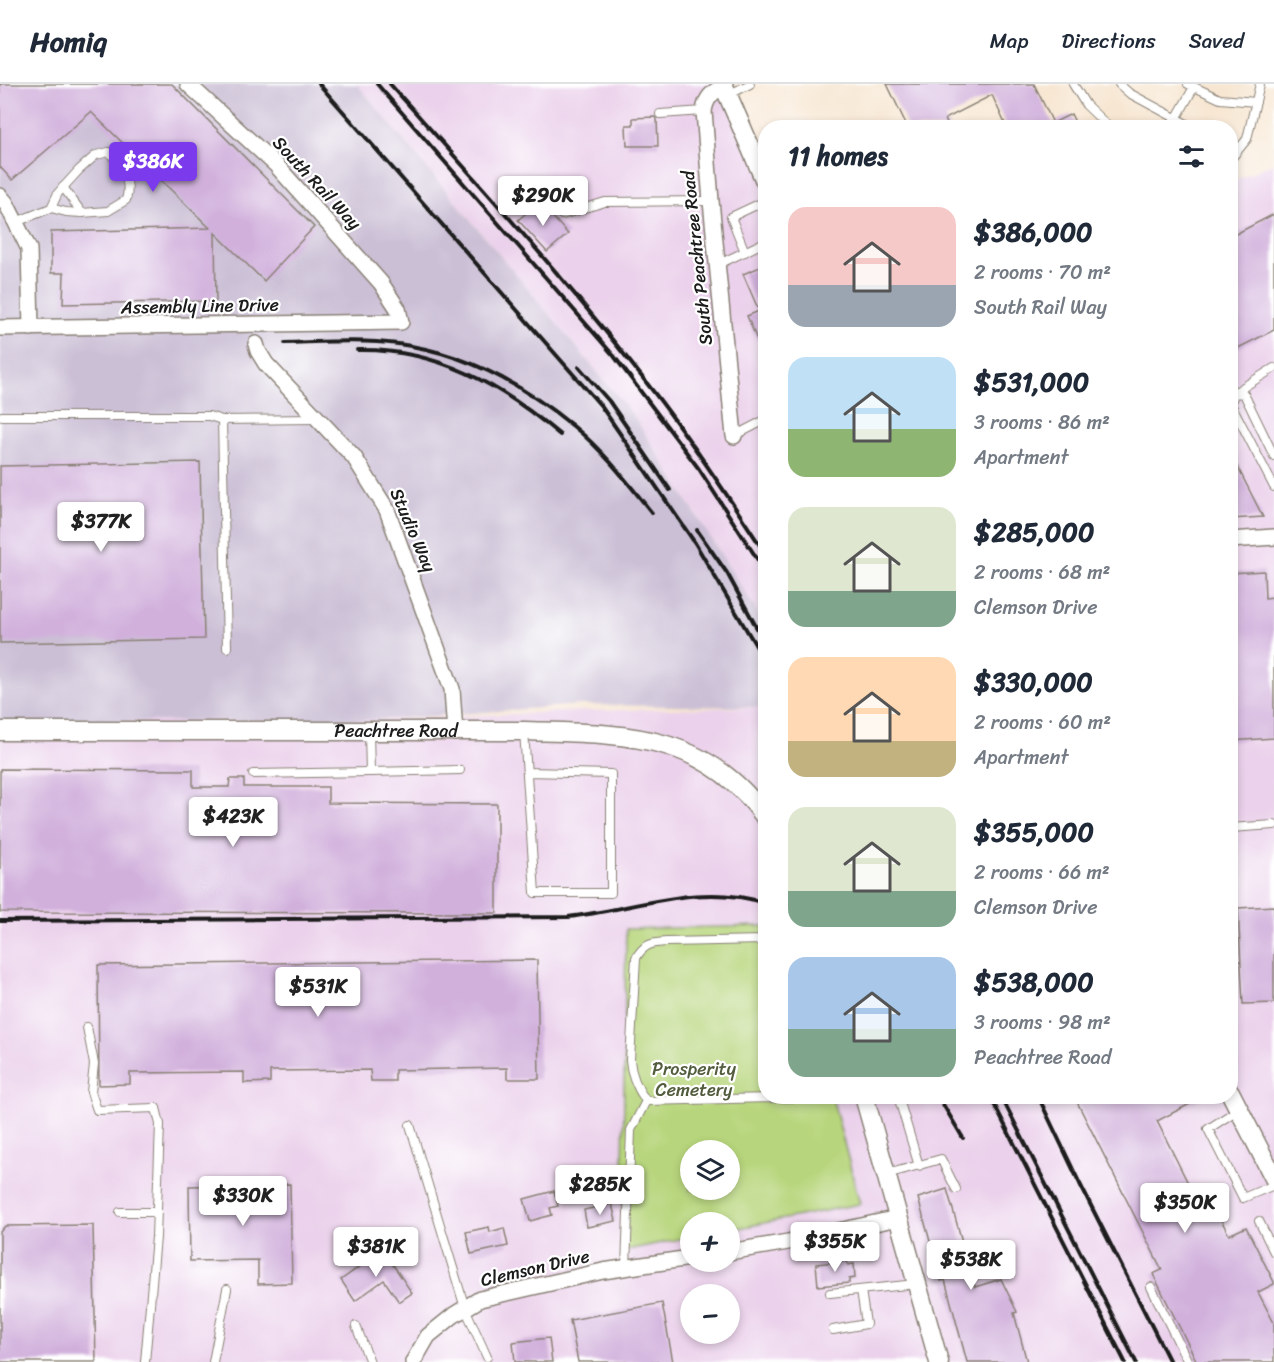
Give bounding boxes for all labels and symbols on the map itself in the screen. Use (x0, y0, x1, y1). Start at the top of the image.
street label: South Rail Way (265, 128, 370, 238)
pin: $386K (111, 142, 195, 193)
street label: South Peachtree Road (672, 168, 722, 347)
pin: $290K (501, 176, 585, 227)
street label: Assembly Line Drive (120, 289, 279, 323)
street label: Studio Way (381, 483, 445, 578)
pin: $377K (59, 502, 143, 553)
street label: Peachtree Road (334, 715, 459, 747)
pin: $423K (191, 797, 275, 848)
pin: $531K (276, 967, 360, 1018)
park label: Prosperity Cemetery (652, 1053, 737, 1106)
pin: $285K (558, 1165, 642, 1216)
pin: $330K (201, 1176, 285, 1227)
pin: $350K (1143, 1183, 1227, 1234)
pin: $355K (793, 1222, 877, 1273)
pin: $381K (334, 1227, 418, 1278)
street label: Clemson Drive (477, 1240, 593, 1296)
pin: $538K (929, 1240, 1013, 1291)

